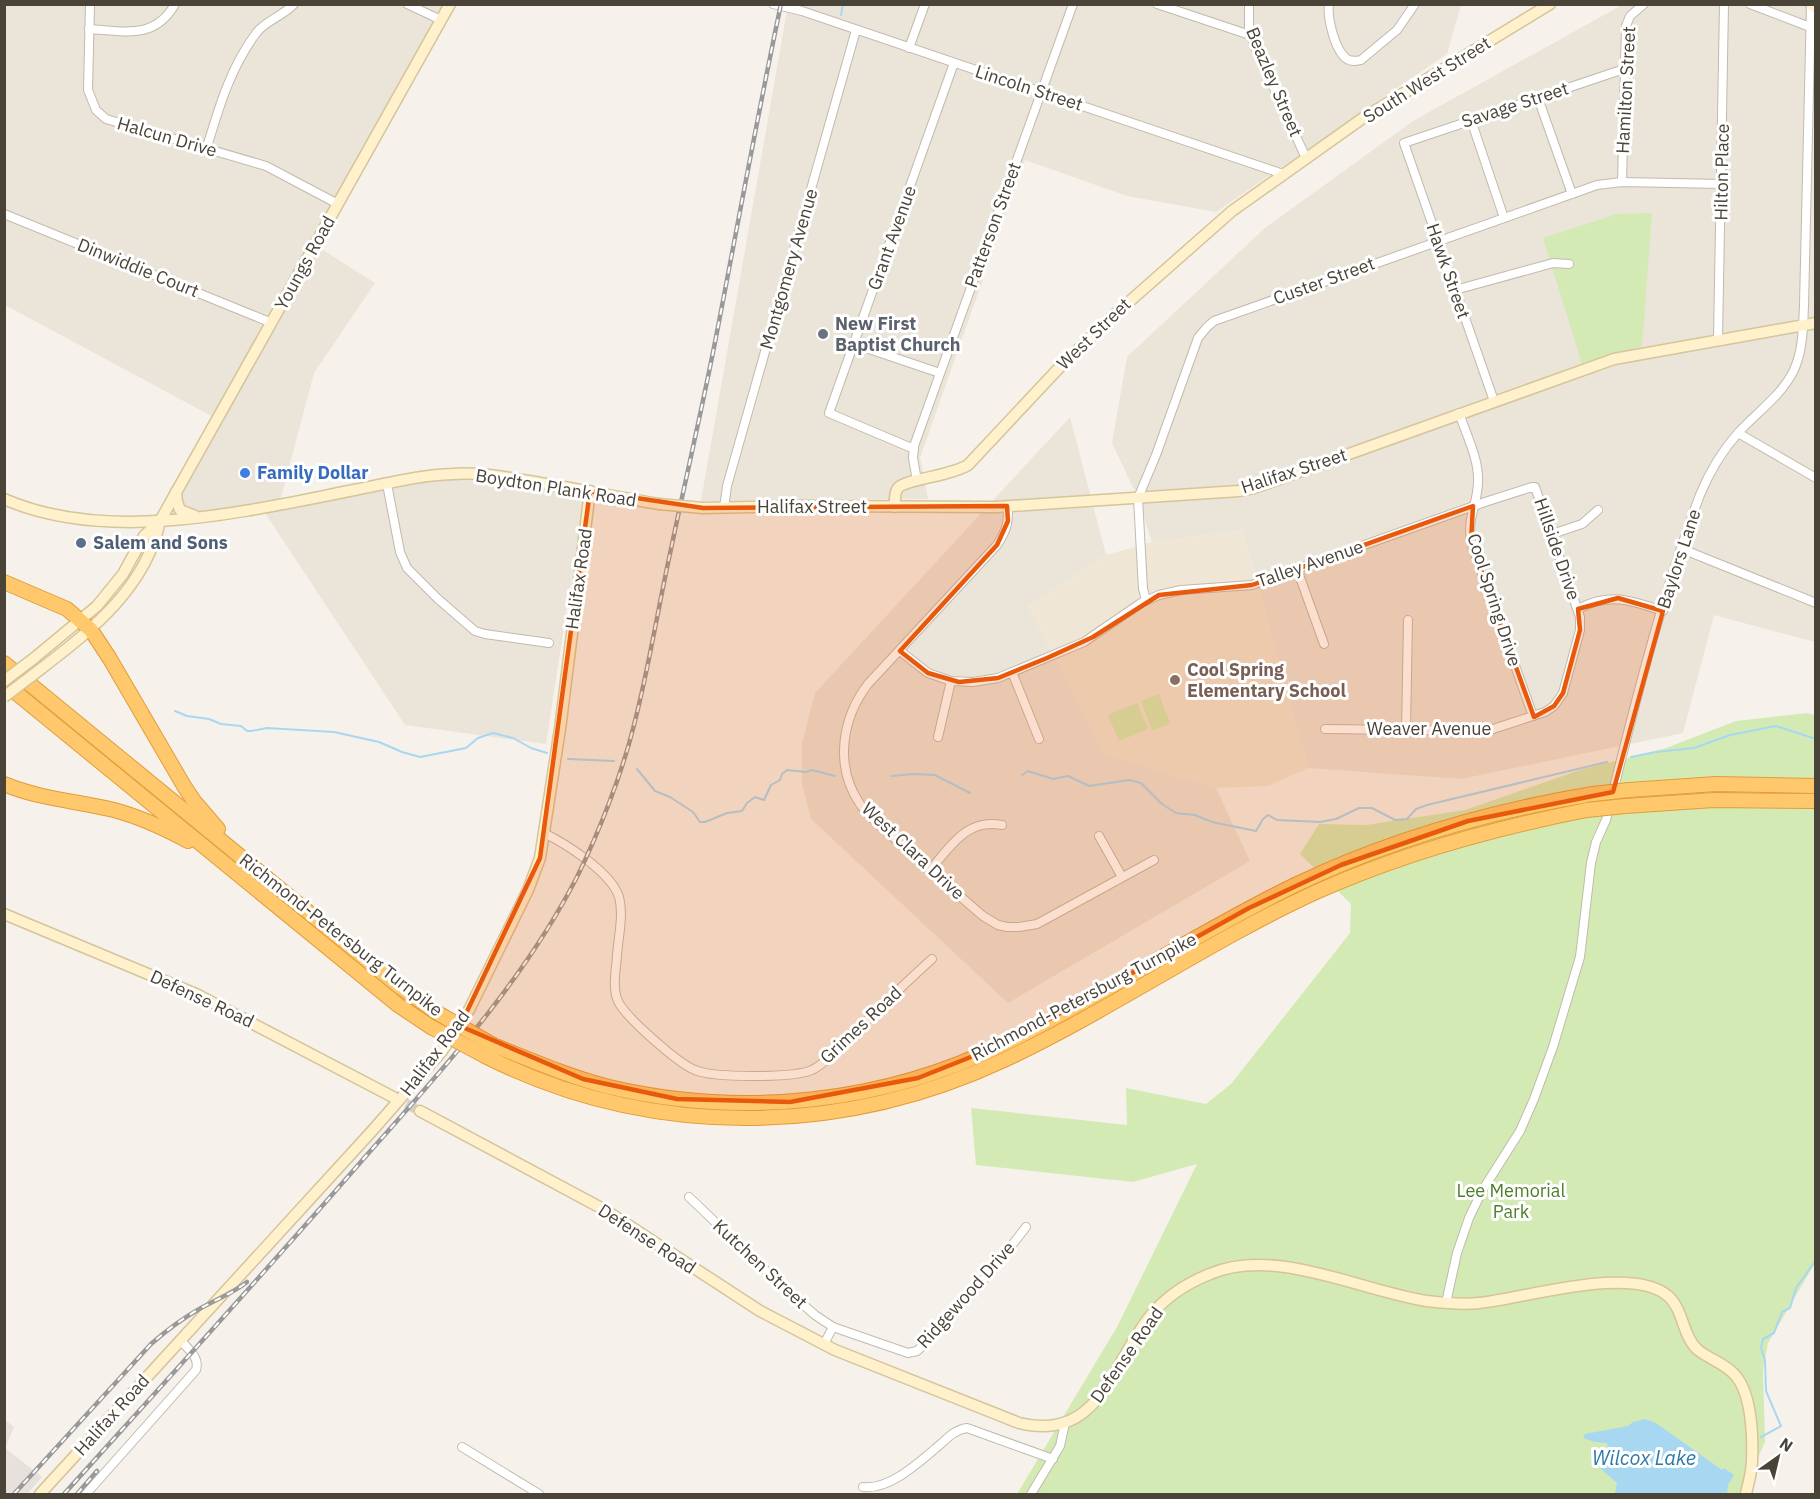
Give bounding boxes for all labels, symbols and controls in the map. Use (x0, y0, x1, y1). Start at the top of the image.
street label: Beazley Street (1241, 24, 1308, 140)
street label: Hamilton Street (1611, 26, 1640, 154)
street label: South West Street (1359, 31, 1495, 128)
street label: Lincoln Street (973, 59, 1086, 116)
street label: Savage Street (1458, 76, 1571, 133)
street label: Halcun Drive (115, 111, 220, 162)
street label: Hilton Place (1709, 123, 1734, 221)
street label: Patterson Street (959, 159, 1026, 291)
street label: Grant Avenue (862, 182, 921, 293)
street label: Montgomery Avenue (755, 186, 823, 352)
street label: Youngs Road (269, 212, 340, 314)
street label: Hawk Street (1421, 220, 1475, 321)
street label: Dinwiddie Court (74, 233, 202, 302)
street label: Custer Street (1270, 252, 1378, 310)
street label: West Street (1052, 293, 1136, 375)
place label: New First Baptist Church (835, 312, 961, 356)
marker: New First Baptist Church (816, 327, 830, 341)
street label: Halifax Street (1238, 443, 1350, 498)
place label: Family Dollar (257, 461, 368, 484)
street label: Boydton Plank Road (474, 463, 638, 512)
marker: Family Dollar (238, 466, 252, 480)
street label: Halifax Street (757, 495, 867, 518)
street label: Hillside Drive (1529, 495, 1586, 603)
street label: Baylors Lane (1652, 506, 1705, 612)
street label: Halifax Road (560, 527, 597, 631)
place label: Salem and Sons (93, 531, 228, 554)
street label: Cool Spring Drive (1462, 531, 1527, 669)
street label: Talley Avenue (1253, 534, 1366, 593)
marker: Salem and Sons (74, 536, 88, 550)
place label: Cool Spring Elementary School (1187, 658, 1346, 702)
marker: Cool Spring Elementary School (1168, 673, 1182, 687)
street label: Weaver Avenue (1367, 717, 1491, 740)
street label: West Clara Drive (857, 797, 970, 904)
street label: Richmond-Petersburg Turnpike (235, 848, 448, 1021)
street label: Richmond-Petersburg Turnpike (967, 927, 1200, 1066)
street label: Defense Road (147, 964, 258, 1033)
street label: Grimes Road (815, 981, 906, 1068)
street label: Halifax Road (395, 1005, 474, 1100)
park label: Lee Memorial Park (1457, 1179, 1565, 1223)
street label: Defense Road (594, 1198, 701, 1279)
street label: Kutchen Street (708, 1214, 812, 1313)
street label: Ridgewood Drive (912, 1236, 1020, 1353)
street label: Defense Road (1085, 1302, 1168, 1407)
street label: Halifax Road (69, 1369, 154, 1460)
north arrow (1748, 1427, 1808, 1487)
text: N (1776, 1433, 1797, 1456)
water label: Wilcox Lake (1592, 1444, 1696, 1471)

